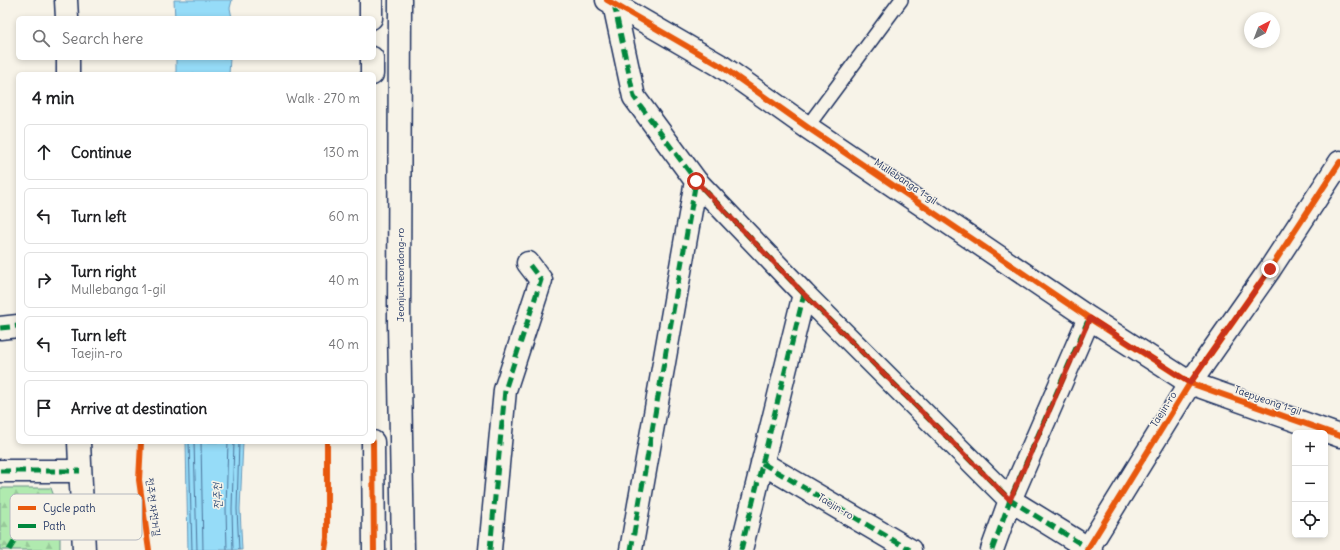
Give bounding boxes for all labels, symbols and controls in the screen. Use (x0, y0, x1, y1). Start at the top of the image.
north arrow (1244, 12, 1280, 48)
search box (16, 16, 376, 60)
icon: search (30, 27, 52, 49)
text: Search here (62, 29, 143, 48)
text: 4 min (32, 87, 74, 109)
text: Walk · 270 m (286, 90, 360, 107)
icon: ahead (33, 141, 55, 163)
text: Continue (71, 143, 132, 162)
text: 130 m (323, 144, 359, 161)
street label: Mullebanga 1-gil (872, 156, 940, 207)
route start (687, 172, 705, 190)
icon: left (33, 205, 55, 227)
text: Turn left (71, 207, 126, 226)
text: 60 m (328, 208, 359, 225)
street label: Jeonjucheondong-ro (394, 228, 407, 322)
route end (1261, 260, 1279, 278)
text: Turn right (71, 262, 136, 281)
icon: right (33, 269, 55, 291)
text: 40 m (328, 272, 359, 289)
text: Mullebanga 1-gil (71, 281, 166, 298)
text: Turn left (71, 326, 126, 345)
icon: left (33, 333, 55, 355)
text: 40 m (328, 336, 359, 353)
text: Taejin-ro (71, 345, 122, 362)
street label: Taepyeong 1-gil (1233, 383, 1303, 418)
street label: Taejin-ro (1147, 389, 1180, 430)
icon: arrive (33, 397, 55, 419)
text: Arrive at destination (71, 399, 207, 418)
map controls (1292, 430, 1328, 538)
button: + (1292, 430, 1328, 466)
button: − (1292, 466, 1328, 502)
street label: 전주천 자전거길 (143, 477, 164, 537)
water label: 전주천 (210, 481, 224, 510)
street label: Taejin-ro (815, 491, 856, 522)
legend (10, 494, 142, 540)
text: Cycle path (43, 501, 96, 515)
button: locate (1292, 502, 1328, 538)
text: Path (43, 519, 66, 533)

